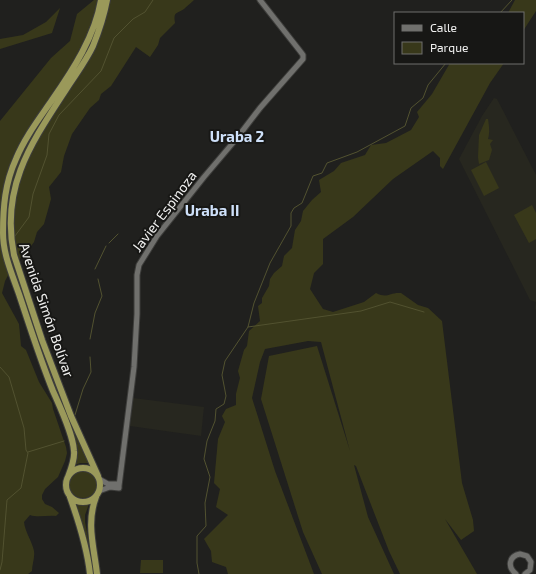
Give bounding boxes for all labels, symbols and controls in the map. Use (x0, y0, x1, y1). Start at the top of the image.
legend (394, 12, 524, 64)
text: Calle (430, 20, 457, 34)
text: Parque (430, 40, 468, 54)
district label: Uraba 2 (210, 127, 265, 145)
street label: Javier Espinoza (128, 167, 200, 255)
district label: Uraba II (185, 201, 239, 219)
street label: Avenida Simón Bolívar (16, 240, 78, 380)

